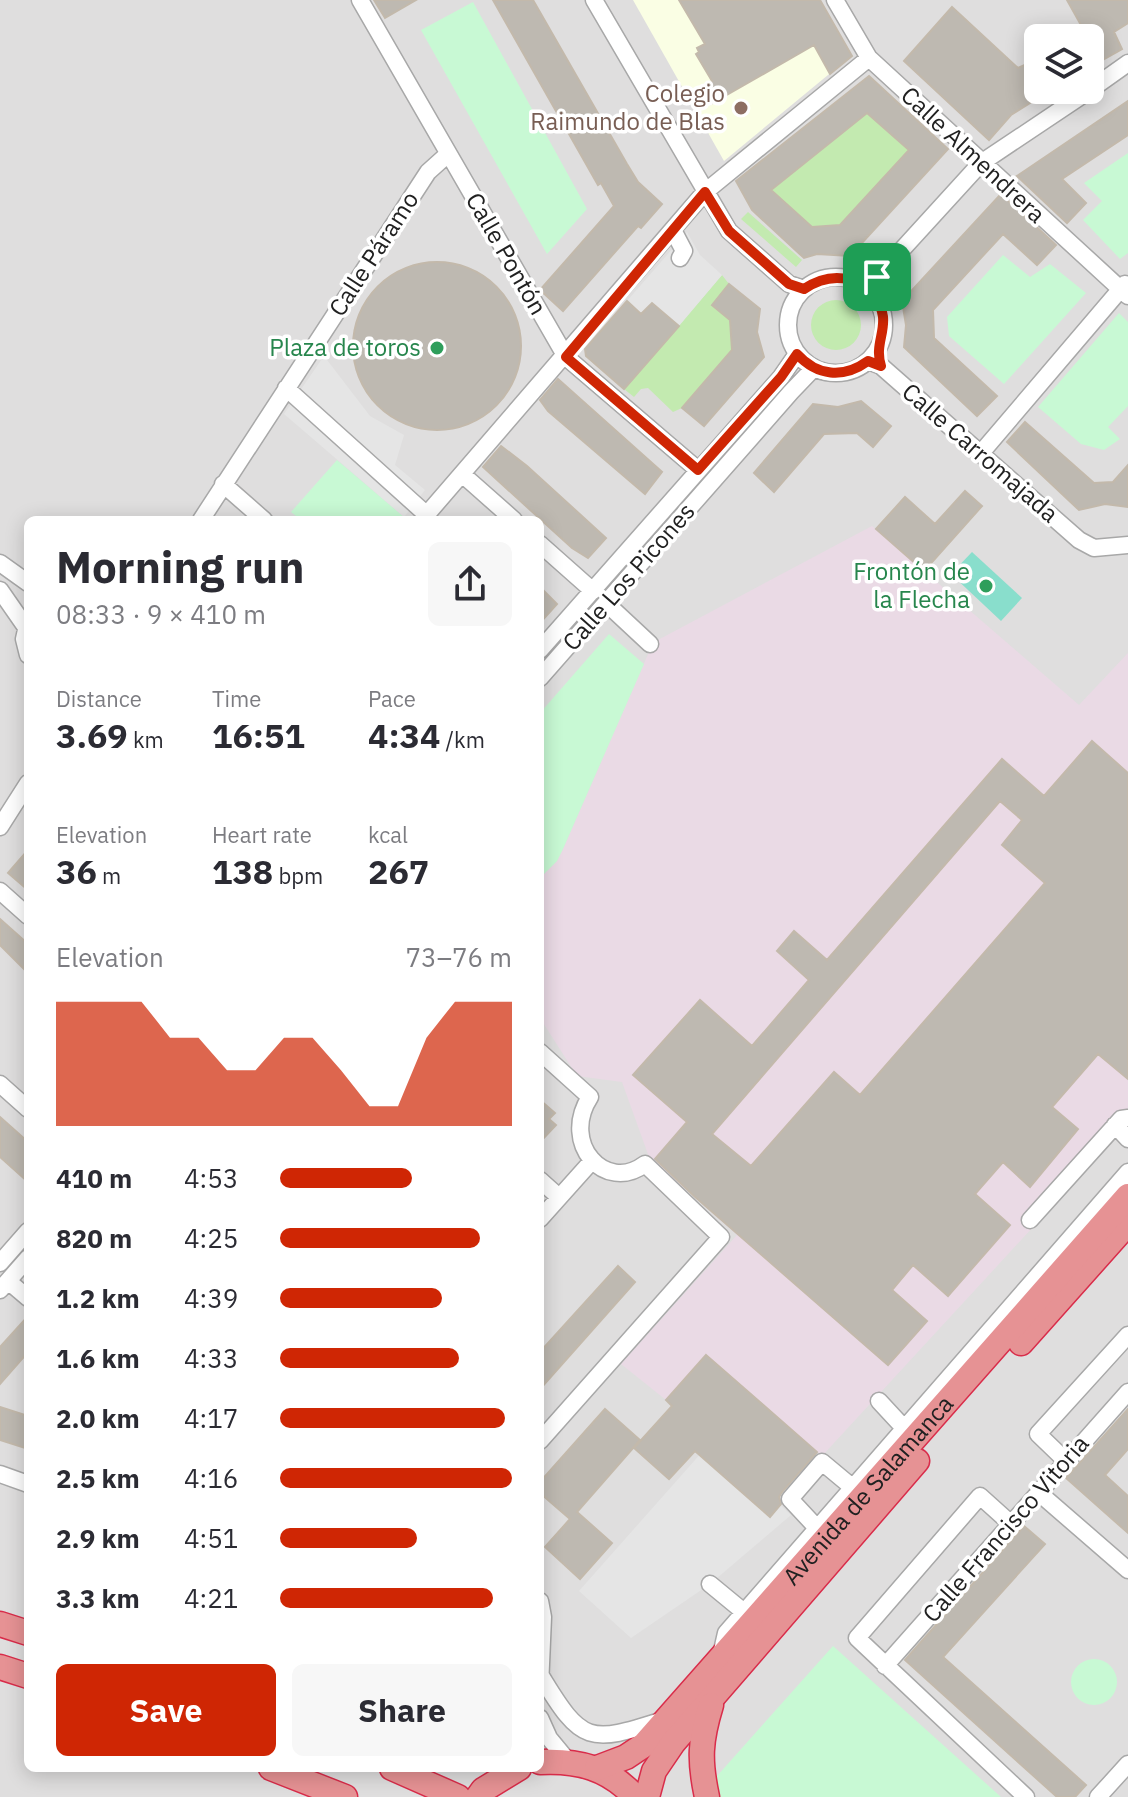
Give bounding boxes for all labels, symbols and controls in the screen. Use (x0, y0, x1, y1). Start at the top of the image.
map controls (1024, 24, 1104, 104)
button: layers (1024, 24, 1104, 104)
place label: Colegio Raimundo de Blas (530, 77, 725, 137)
street label: Calle Almendrera (895, 79, 1053, 230)
marker: Colegio Raimundo de Blas (732, 99, 750, 117)
street label: Calle Páramo (321, 185, 425, 322)
street label: Calle Pontón (459, 187, 555, 320)
pin (843, 243, 911, 311)
icon: arrive (855, 255, 899, 299)
place label: Plaza de toros (269, 331, 421, 363)
marker: Plaza de toros (428, 339, 446, 357)
street label: Calle Carromajada (896, 375, 1066, 529)
street label: Calle Los Picones (555, 495, 701, 657)
text: Morning run (56, 538, 305, 595)
button: share (428, 542, 512, 626)
place label: Frontón de la Flecha (853, 555, 970, 615)
marker: Frontón de la Flecha (977, 577, 995, 595)
text: 08:33 · 9 × 410 m (56, 597, 266, 631)
text: Distance (56, 684, 142, 713)
text: Time (212, 684, 261, 713)
text: Pace (368, 684, 416, 713)
text: 3.69 (56, 713, 128, 757)
text: 16:51 (212, 713, 305, 757)
text: 4:34 (368, 713, 440, 757)
text: km (128, 725, 164, 754)
text: /km (440, 725, 485, 754)
text: Elevation (56, 820, 147, 849)
text: Heart rate (212, 820, 312, 849)
text: kcal (368, 820, 408, 849)
text: 36 (56, 849, 97, 893)
text: 138 (212, 849, 273, 893)
text: 267 (368, 849, 429, 893)
text: m (97, 861, 121, 890)
text: bpm (273, 861, 323, 890)
text: Elevation (56, 940, 164, 974)
text: 73–76 m (405, 940, 512, 974)
text: 410 m (56, 1161, 132, 1195)
text: 4:53 (184, 1161, 238, 1195)
text: 820 m (56, 1221, 132, 1255)
text: 4:25 (184, 1221, 238, 1255)
text: 1.2 km (56, 1281, 140, 1315)
text: 4:39 (184, 1281, 238, 1315)
text: 1.6 km (56, 1341, 140, 1375)
text: 4:33 (184, 1341, 238, 1375)
street label: Avenida de Salamanca (775, 1388, 960, 1592)
text: 2.0 km (56, 1401, 140, 1435)
text: 4:17 (184, 1401, 238, 1435)
street label: Calle Francisco Vitoria (915, 1428, 1096, 1629)
text: 2.5 km (56, 1461, 140, 1495)
text: 4:16 (184, 1461, 238, 1495)
text: 2.9 km (56, 1521, 140, 1555)
text: 4:51 (184, 1521, 238, 1555)
text: 3.3 km (56, 1581, 140, 1615)
text: 4:21 (184, 1581, 238, 1615)
button: Save (56, 1664, 276, 1756)
button: Share (292, 1664, 512, 1756)

